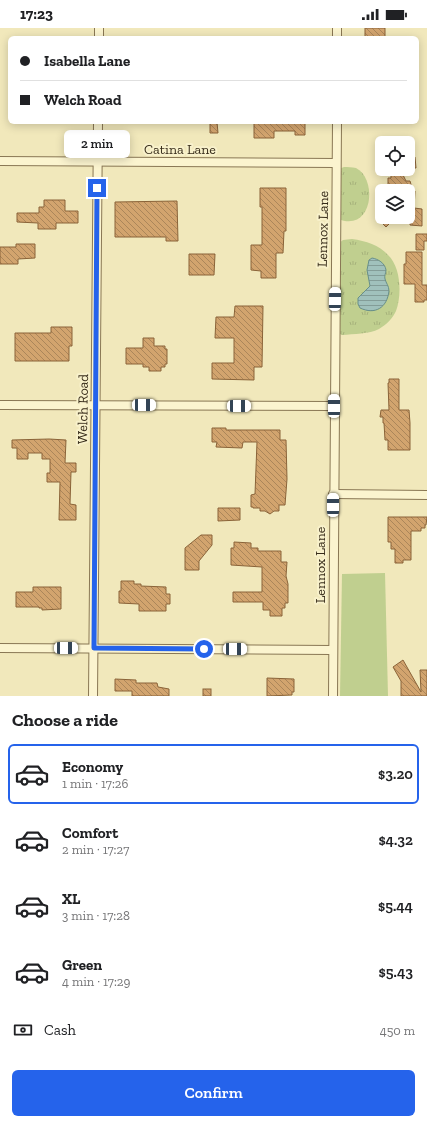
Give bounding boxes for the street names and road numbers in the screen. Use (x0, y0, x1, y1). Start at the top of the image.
street label: Catina Lane (144, 141, 216, 158)
street label: Lennox Lane (314, 190, 332, 267)
street label: Welch Road (74, 373, 92, 444)
street label: Lennox Lane (312, 526, 329, 603)

